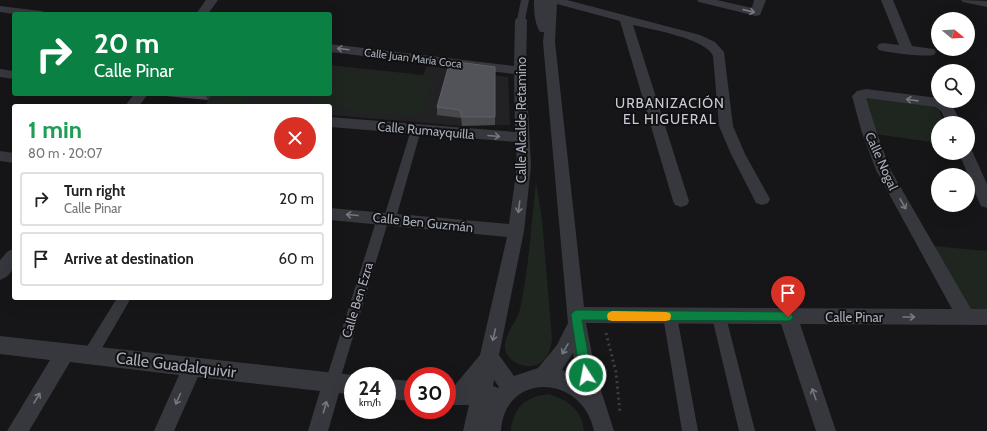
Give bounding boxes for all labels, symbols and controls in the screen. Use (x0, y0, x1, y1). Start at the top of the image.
one-way arrow (743, 8, 756, 16)
north arrow (931, 12, 975, 56)
map controls (931, 12, 975, 212)
text: 20 m (94, 26, 159, 60)
icon: right (28, 28, 80, 80)
one-way arrow (337, 45, 350, 53)
street label: Calle Juan María Coca (363, 45, 463, 71)
street label: Calle Alcalde Retamino (513, 57, 529, 183)
text: Calle Pinar (94, 60, 174, 82)
button: search (931, 64, 975, 108)
district label: URBANIZACIÓN EL HIGUERAL (615, 94, 725, 128)
one-way arrow (906, 96, 919, 104)
text: 1 min (28, 115, 82, 144)
button: + (931, 116, 975, 160)
button: close (274, 117, 316, 159)
street label: Calle Rumayquilla (377, 118, 476, 142)
street label: Calle Nogal (862, 130, 902, 192)
one-way arrow (487, 132, 500, 140)
text: 80 m · 20:07 (28, 145, 102, 161)
button: − (931, 168, 975, 212)
text: Turn right (64, 182, 125, 200)
icon: right (30, 188, 52, 210)
text: 20 m (279, 190, 314, 208)
one-way arrow (899, 198, 907, 210)
text: Calle Pinar (64, 200, 122, 216)
one-way arrow (515, 200, 523, 213)
street label: Calle Ben Guzmán (372, 209, 474, 235)
one-way arrow (346, 212, 359, 219)
icon: arrive (30, 248, 52, 270)
text: Arrive at destination (64, 250, 194, 268)
text: 60 m (278, 250, 314, 268)
street label: Calle Ben Ezra (338, 260, 376, 340)
pin (771, 276, 805, 317)
icon: arrive (777, 282, 799, 304)
street label: Calle Pinar (825, 309, 884, 325)
one-way arrow (902, 313, 915, 321)
one-way arrow (490, 328, 498, 341)
one-way arrow (561, 343, 569, 355)
street label: Calle Guadalquivir (115, 348, 238, 382)
position arrow (565, 354, 607, 396)
speed limit sign: 30 (404, 367, 456, 419)
text: 24 (359, 376, 382, 400)
one-way arrow (810, 388, 817, 401)
one-way arrow (33, 393, 41, 404)
one-way arrow (174, 393, 181, 405)
text: km/h (359, 396, 381, 409)
one-way arrow (322, 401, 329, 414)

